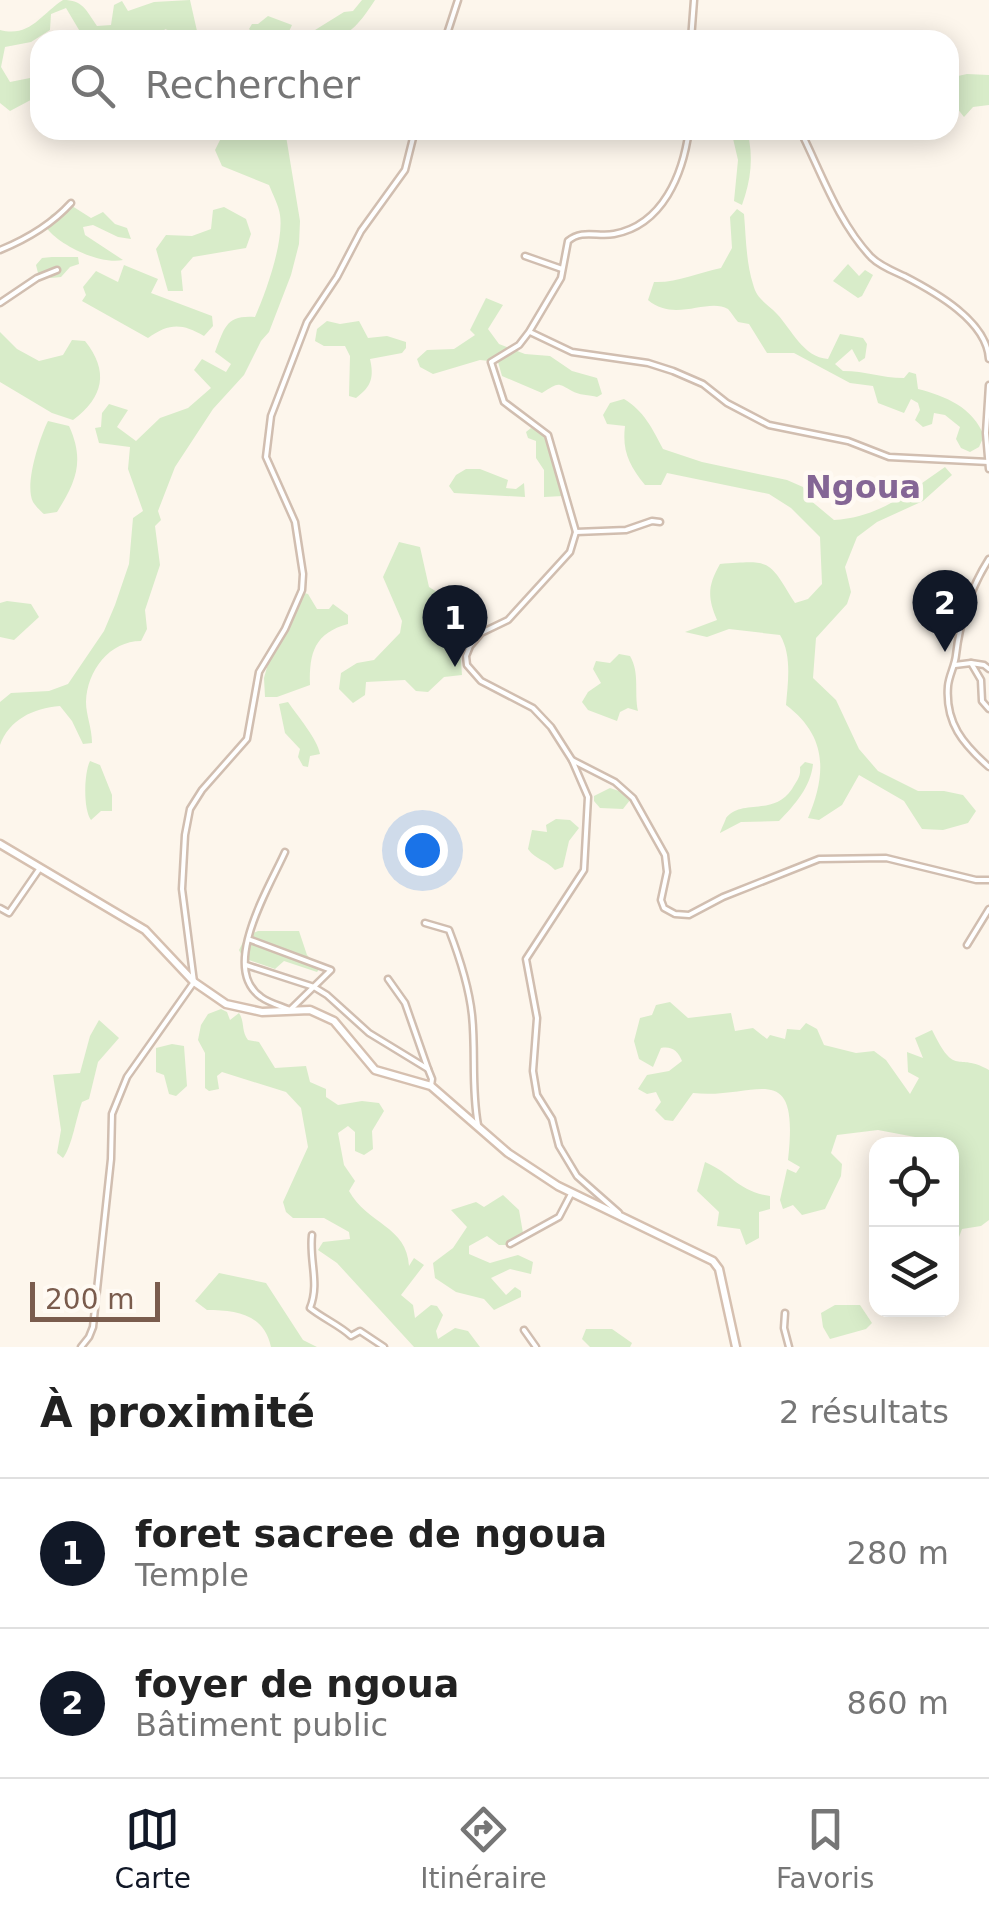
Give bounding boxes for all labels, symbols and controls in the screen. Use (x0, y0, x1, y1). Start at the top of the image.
search box (30, 30, 959, 140)
icon: search (65, 58, 120, 113)
text: Rechercher (145, 63, 360, 107)
district label: Ngoua (805, 468, 921, 506)
pin: 2 (912, 570, 978, 652)
pin: 1 (422, 584, 488, 667)
your location (397, 825, 448, 876)
map controls (869, 1137, 959, 1317)
button: locate (869, 1137, 959, 1227)
button: layers (869, 1227, 959, 1317)
scale bar (30, 1277, 160, 1322)
text: 200 m (45, 1283, 135, 1316)
text: À proximité (40, 1388, 315, 1437)
text: 2 résultats (779, 1393, 949, 1431)
text: foret sacree de ngoua (135, 1512, 607, 1556)
text: 1 (61, 1534, 84, 1572)
text: 280 m (847, 1534, 949, 1572)
text: Temple (135, 1556, 249, 1594)
text: foyer de ngoua (135, 1662, 459, 1706)
text: 2 (61, 1684, 84, 1722)
text: 860 m (847, 1684, 949, 1722)
text: Bâtiment public (135, 1706, 388, 1744)
tab: Carte (115, 1802, 191, 1895)
tab: Itinéraire (420, 1802, 547, 1895)
tab: Favoris (776, 1802, 874, 1895)

